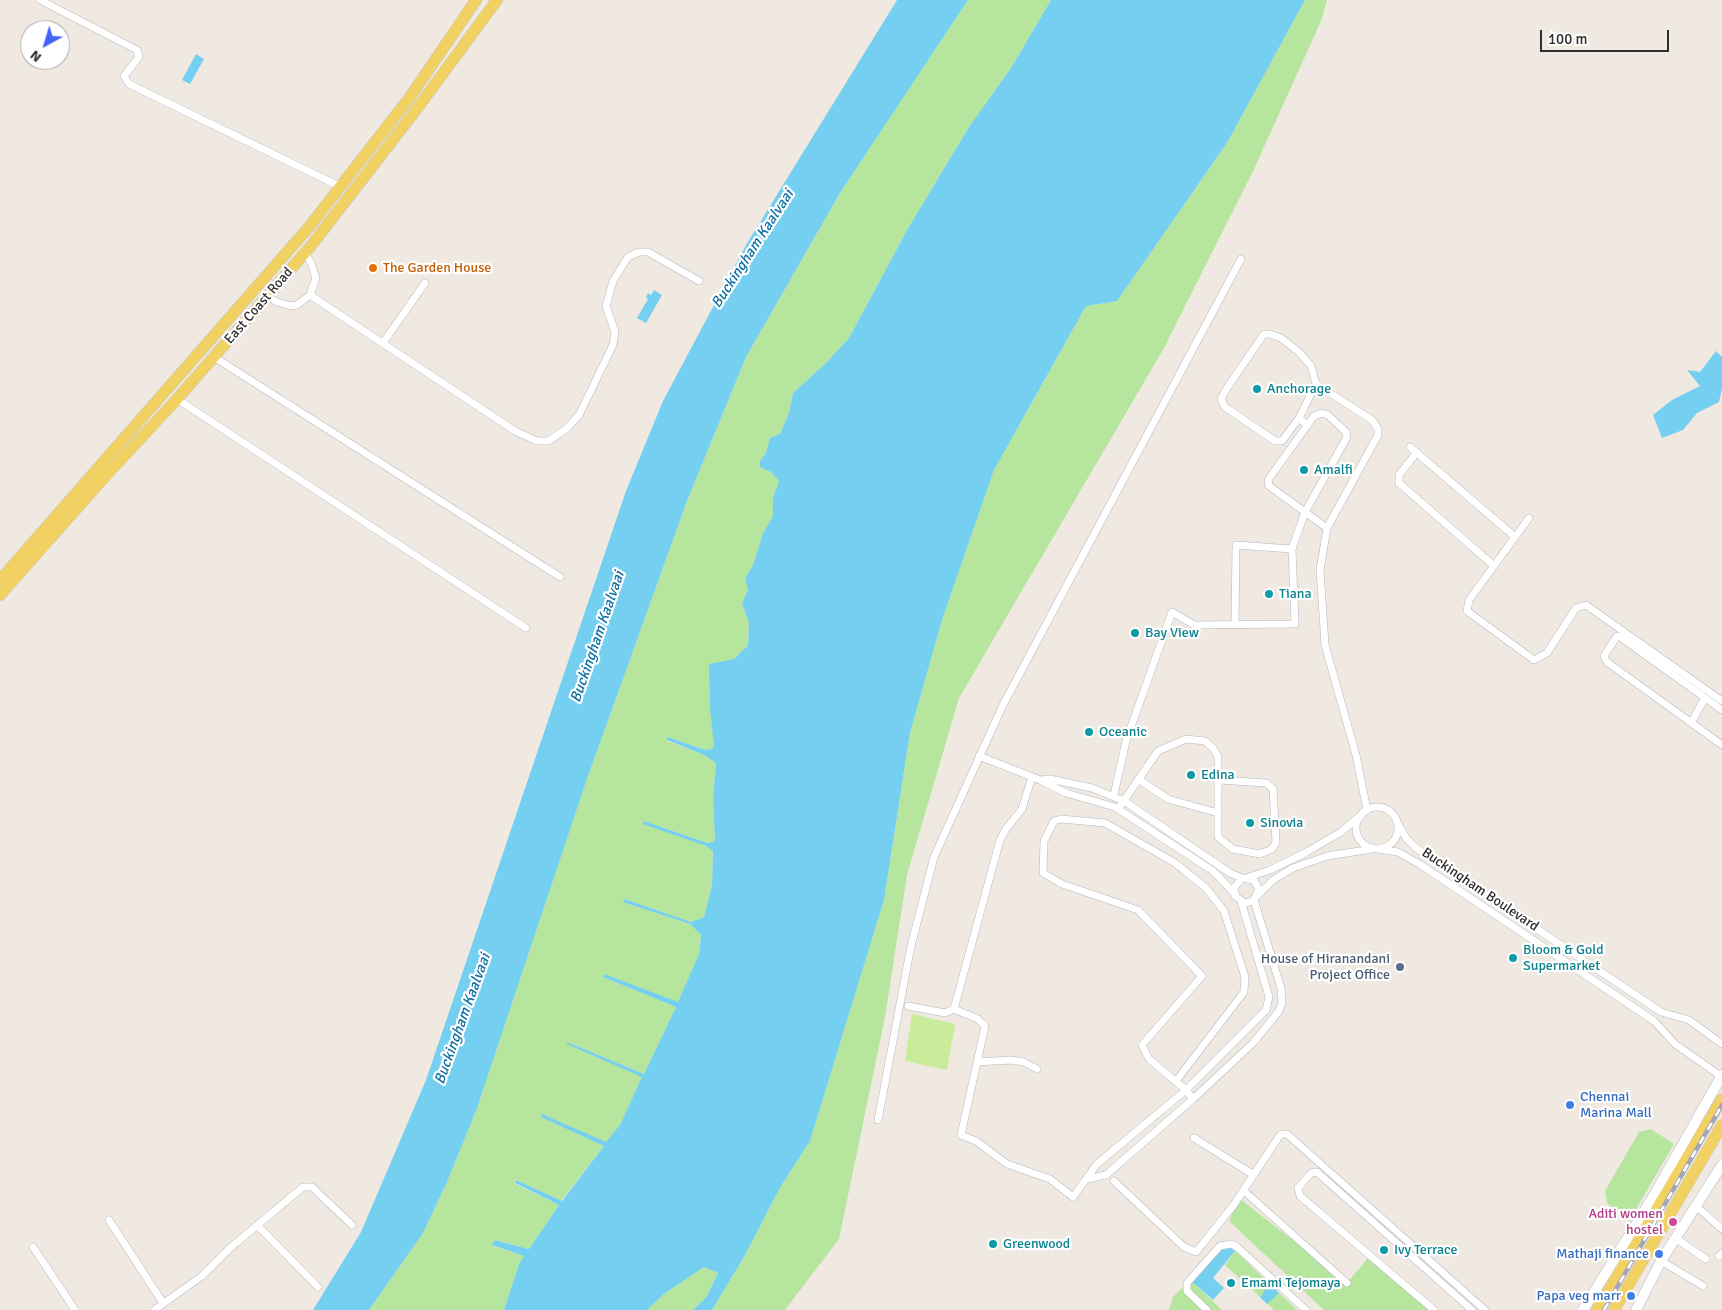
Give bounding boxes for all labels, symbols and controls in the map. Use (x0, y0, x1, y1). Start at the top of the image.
north arrow (20, 20, 70, 70)
scale bar (1542, 20, 1671, 52)
text: 100 m (1548, 30, 1588, 48)
text: N (27, 47, 45, 66)
water label: Buckingham Kaalvaai (708, 186, 798, 312)
place label: The Garden House (383, 260, 491, 276)
marker: The Garden House (367, 262, 379, 274)
street label: East Coast Road (221, 264, 297, 348)
place label: Anchorage (1267, 381, 1331, 397)
marker: Anchorage (1251, 383, 1263, 395)
place label: Amalfi (1314, 462, 1353, 478)
marker: Amalfi (1298, 464, 1310, 476)
water label: Buckingham Kaalvaai (567, 569, 629, 705)
place label: Tiana (1279, 586, 1312, 602)
marker: Tiana (1263, 588, 1275, 600)
place label: Bay View (1145, 625, 1199, 641)
marker: Bay View (1129, 627, 1141, 639)
place label: Oceanic (1099, 724, 1147, 740)
marker: Oceanic (1083, 726, 1095, 738)
place label: Edina (1201, 767, 1235, 783)
marker: Edina (1185, 769, 1197, 781)
place label: Sinovia (1260, 815, 1303, 831)
marker: Sinovia (1244, 817, 1256, 829)
street label: Buckingham Boulevard (1418, 845, 1542, 935)
place label: Bloom & Gold Supermarket (1523, 942, 1604, 974)
water label: Buckingham Kaalvaai (431, 951, 495, 1087)
place label: House of Hiranandani Project Office (1261, 951, 1390, 984)
marker: Bloom & Gold Supermarket (1507, 952, 1519, 964)
marker: House of Hiranandani Project Office (1394, 961, 1406, 973)
place label: Chennai Marina Mall (1580, 1089, 1652, 1122)
marker: Chennai Marina Mall (1564, 1099, 1576, 1111)
place label: Aditi women hostel (1589, 1206, 1663, 1238)
marker: Aditi women hostel (1667, 1216, 1679, 1228)
place label: Greenwood (1003, 1236, 1070, 1252)
marker: Greenwood (987, 1238, 999, 1250)
place label: Ivy Terrace (1394, 1242, 1458, 1258)
marker: Ivy Terrace (1378, 1244, 1390, 1256)
place label: Mathaji finance (1556, 1246, 1649, 1262)
marker: Mathaji finance (1653, 1248, 1665, 1260)
place label: Emami Tejomaya (1241, 1275, 1341, 1291)
marker: Emami Tejomaya (1225, 1277, 1237, 1289)
place label: Papa veg marr (1536, 1288, 1621, 1304)
marker: Papa veg marr (1625, 1290, 1637, 1302)

